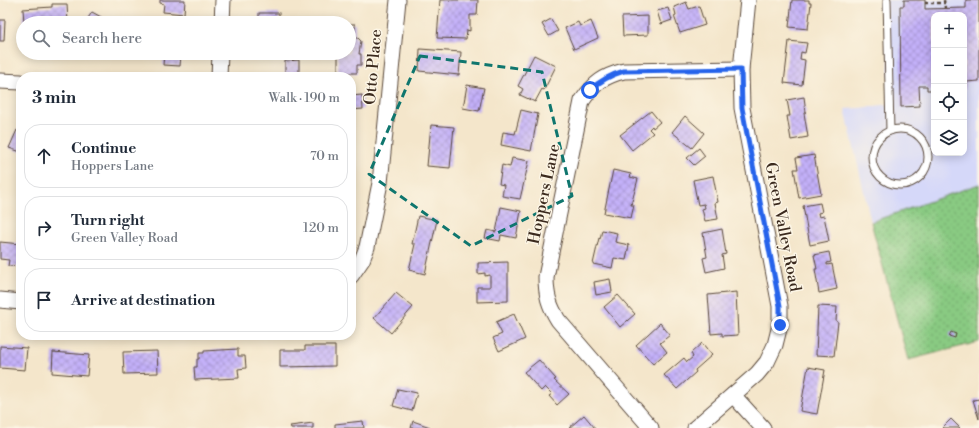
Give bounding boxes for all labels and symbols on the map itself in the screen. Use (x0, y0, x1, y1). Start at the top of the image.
street label: Otto Place (360, 28, 386, 106)
route start (581, 81, 599, 99)
street label: Hoppers Lane (524, 142, 564, 246)
street label: Green Valley Road (761, 161, 805, 293)
route end (771, 316, 789, 334)

